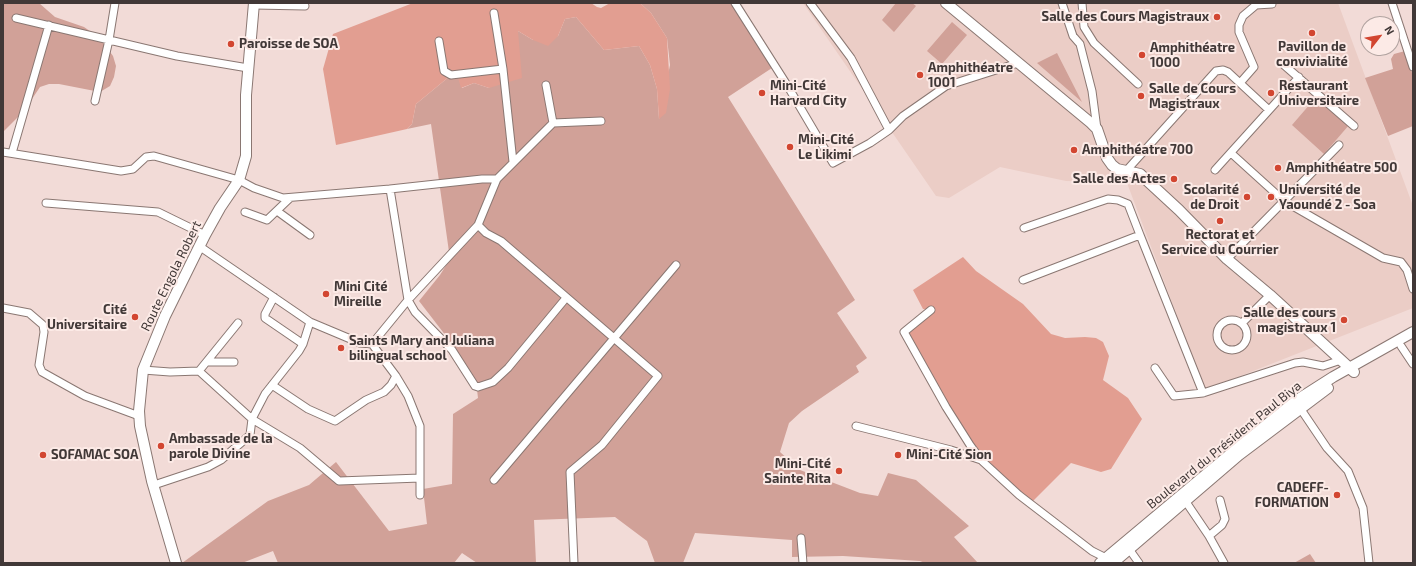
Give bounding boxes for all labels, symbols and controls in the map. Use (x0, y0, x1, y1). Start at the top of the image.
place label: Salle des Cours Magistraux (1042, 9, 1209, 25)
marker: Salle des Cours Magistraux (1212, 12, 1222, 22)
north arrow (1360, 16, 1400, 56)
text: N (1382, 23, 1397, 37)
marker: Pavillon de convivialité (1307, 28, 1317, 38)
place label: Paroisse de SOA (239, 36, 338, 52)
marker: Paroisse de SOA (226, 39, 236, 49)
place label: Pavillon de convivialité (1276, 39, 1348, 70)
place label: Amphithéatre 1000 (1150, 40, 1235, 71)
marker: Amphithéatre 1000 (1137, 50, 1147, 60)
place label: Amphithéatre 1001 (928, 60, 1013, 91)
marker: Amphithéatre 1001 (915, 70, 925, 80)
place label: Mini-Cité Harvard City (770, 78, 847, 109)
place label: Restaurant Universitaire (1279, 78, 1359, 109)
place label: Salle de Cours Magistraux (1149, 81, 1236, 112)
marker: Mini-Cité Harvard City (757, 88, 767, 98)
marker: Restaurant Universitaire (1266, 88, 1276, 98)
marker: Salle de Cours Magistraux (1136, 91, 1146, 101)
place label: Mini-Cité Le Likimi (798, 132, 854, 163)
marker: Mini-Cité Le Likimi (785, 142, 795, 152)
place label: Amphithéatre 700 (1082, 142, 1193, 158)
marker: Amphithéatre 700 (1069, 145, 1079, 155)
place label: Amphithéatre 500 (1286, 160, 1398, 176)
marker: Amphithéatre 500 (1273, 163, 1283, 173)
place label: Salle des Actes (1073, 171, 1166, 187)
marker: Salle des Actes (1169, 174, 1179, 184)
place label: Scolarité de Droit (1184, 182, 1239, 213)
place label: Université de Yaoundé 2 - Soa (1279, 182, 1376, 213)
marker: Scolarité de Droit (1242, 192, 1252, 202)
marker: Université de Yaoundé 2 - Soa (1266, 192, 1276, 202)
marker: Rectorat et Service du Courrier (1215, 216, 1225, 226)
street label: Route Engola Robert (138, 218, 204, 334)
place label: Rectorat et Service du Courrier (1162, 227, 1278, 258)
place label: Mini Cité Mireille (334, 279, 388, 310)
marker: Mini Cité Mireille (321, 289, 331, 299)
place label: Cité Universitaire (47, 302, 127, 333)
place label: Salle des cours magistraux 1 (1243, 305, 1336, 336)
marker: Cité Universitaire (130, 312, 140, 322)
marker: Salle des cours magistraux 1 (1339, 315, 1349, 325)
place label: Saints Mary and Juliana bilingual school (349, 333, 494, 364)
marker: Saints Mary and Juliana bilingual school (336, 343, 346, 353)
street label: Boulevard du Président Paul Biya (1144, 378, 1304, 512)
place label: Ambassade de la parole Divine (169, 431, 273, 462)
marker: Ambassade de la parole Divine (156, 441, 166, 451)
place label: SOFAMAC SOA (51, 447, 138, 463)
place label: Mini-Cité Sion (906, 447, 992, 463)
marker: SOFAMAC SOA (38, 450, 48, 460)
marker: Mini-Cité Sion (893, 450, 903, 460)
place label: Mini-Cité Sainte Rita (764, 456, 831, 487)
marker: Mini-Cité Sainte Rita (834, 466, 844, 476)
place label: CADEFF- FORMATION (1255, 480, 1329, 511)
marker: CADEFF- FORMATION (1332, 490, 1342, 500)

